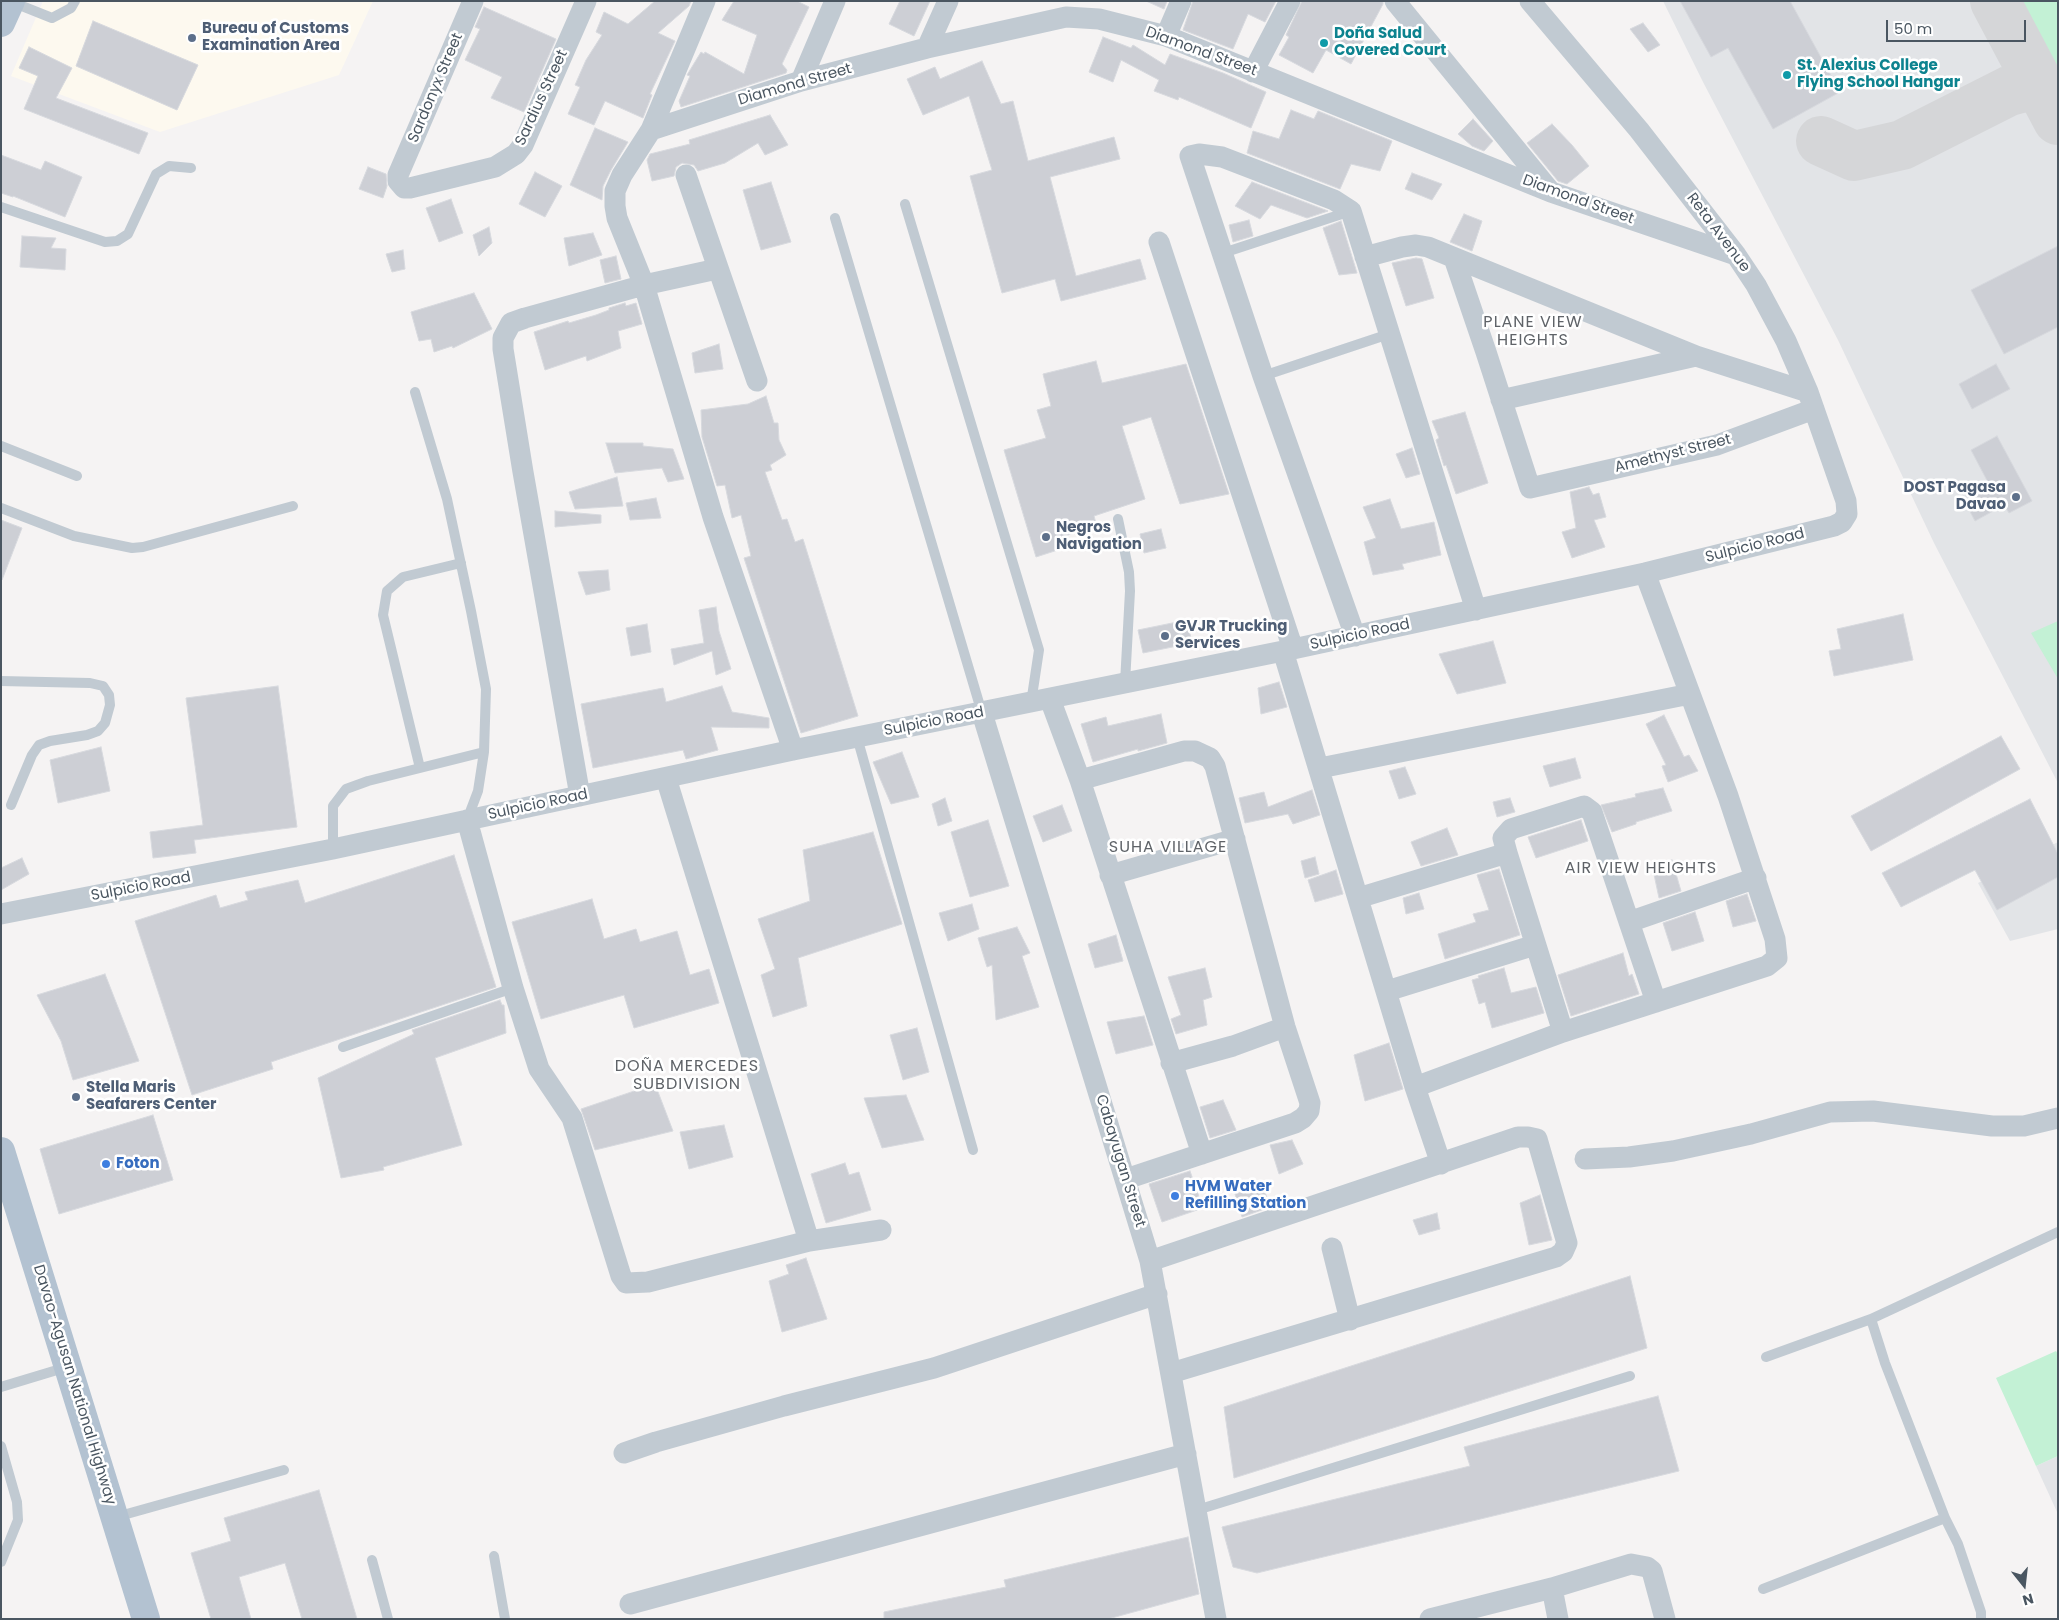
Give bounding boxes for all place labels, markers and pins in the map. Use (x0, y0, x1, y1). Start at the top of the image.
place label: Bureau of Customs Examination Area (202, 20, 349, 55)
place label: Doña Salud Covered Court (1334, 25, 1446, 60)
marker: Bureau of Customs Examination Area (186, 32, 198, 44)
marker: Doña Salud Covered Court (1318, 37, 1330, 49)
place label: St. Alexius College Flying School Hangar (1797, 57, 1960, 92)
marker: St. Alexius College Flying School Hangar (1781, 69, 1793, 81)
place label: DOST Pagasa Davao (1904, 479, 2006, 514)
marker: DOST Pagasa Davao (2010, 491, 2022, 503)
place label: Negros Navigation (1056, 519, 1142, 554)
marker: Negros Navigation (1040, 531, 1052, 543)
place label: GVJR Trucking Services (1175, 618, 1287, 653)
marker: GVJR Trucking Services (1159, 630, 1171, 642)
place label: Stella Maris Seafarers Center (86, 1079, 216, 1114)
marker: Stella Maris Seafarers Center (70, 1091, 82, 1103)
place label: Foton (116, 1155, 160, 1173)
marker: Foton (100, 1158, 112, 1170)
place label: HVM Water Refilling Station (1185, 1178, 1306, 1213)
marker: HVM Water Refilling Station (1169, 1190, 1181, 1202)

